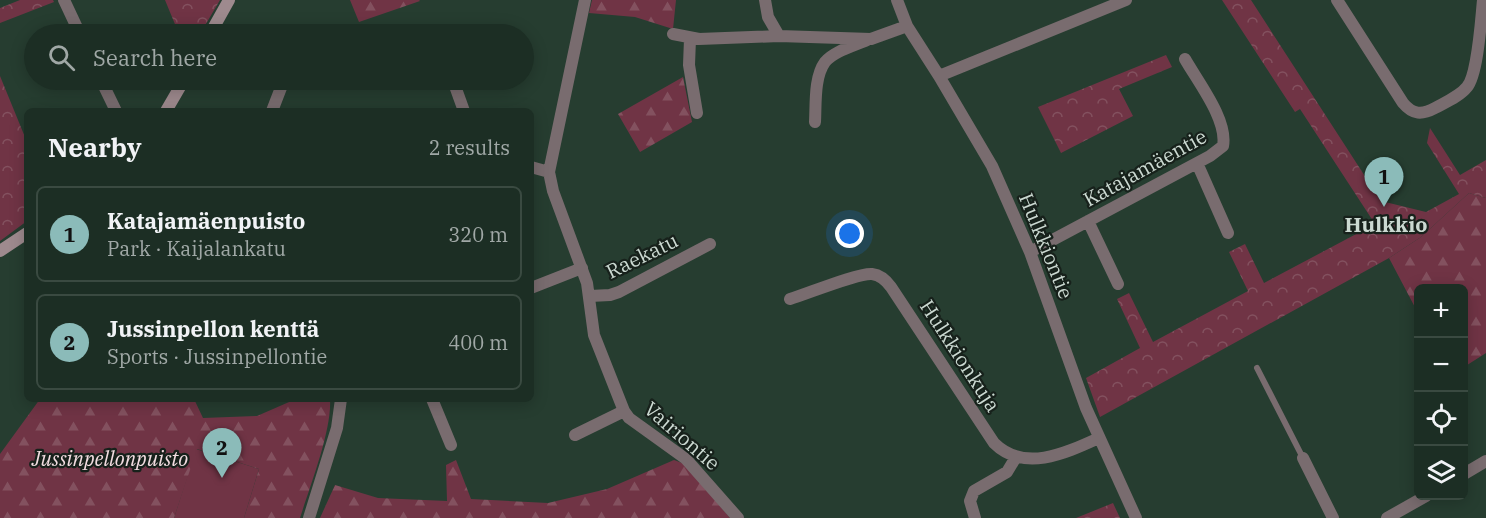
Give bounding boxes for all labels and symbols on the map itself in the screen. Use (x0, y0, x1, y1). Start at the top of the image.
street label: Katajamäentie (1078, 123, 1211, 213)
pin: 1 (1364, 158, 1404, 207)
street label: Hulkkiontie (1013, 189, 1080, 303)
district label: Hulkkio (1345, 210, 1427, 238)
your location (835, 219, 864, 248)
street label: Raekatu (601, 227, 682, 285)
street label: Hulkkionkuja (914, 294, 1007, 417)
street label: Vairiontie (639, 395, 726, 476)
pin: 2 (202, 428, 242, 478)
park label: Jussinpellonpuisto (31, 445, 188, 472)

